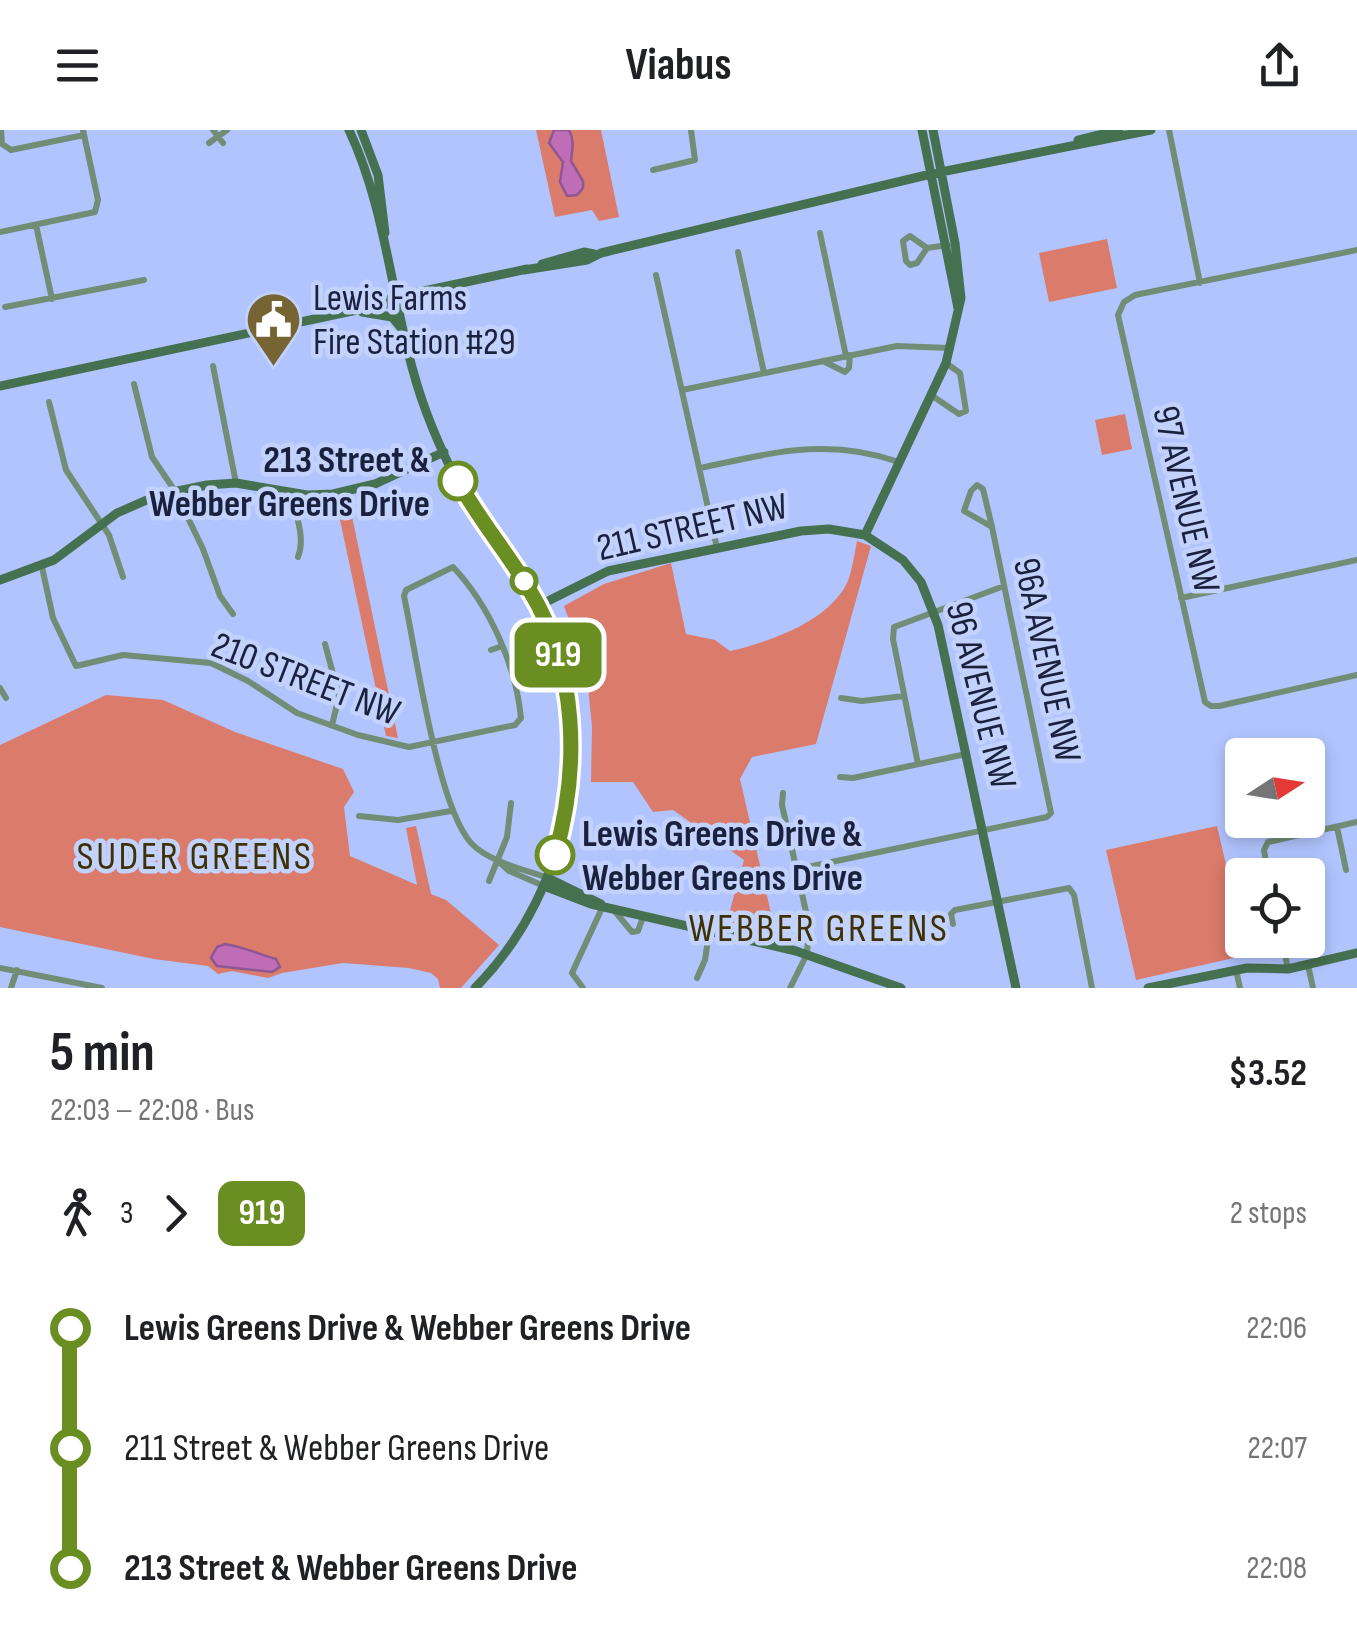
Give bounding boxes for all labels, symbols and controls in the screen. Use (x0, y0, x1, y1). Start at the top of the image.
icon: menu (50, 38, 105, 93)
text: Viabus (625, 38, 732, 93)
icon: share (1252, 38, 1307, 93)
place label: Lewis Farms Fire Station #29 (313, 276, 515, 365)
public building icon: Lewis Farms Fire Station #29 (244, 289, 304, 368)
street label: 97 AVENUE NW (1142, 402, 1229, 597)
place label: 213 Street & Webber Greens Drive (149, 438, 430, 527)
marker: 213 Street & Webber Greens Drive (439, 462, 477, 500)
street label: 211 STREET NW (593, 484, 792, 571)
street label: 96A AVENUE NW (1003, 554, 1090, 767)
unlabelled marker (511, 568, 537, 594)
street label: 96 AVENUE NW (936, 597, 1026, 794)
line badge: 919 (500, 622, 616, 688)
street label: 210 STREET NW (205, 623, 406, 736)
text: 919 (535, 634, 581, 677)
north arrow (1225, 738, 1325, 838)
map controls (1225, 738, 1325, 958)
place label: Lewis Greens Drive & Webber Greens Drive (582, 812, 863, 901)
district label: SUDER GREENS (77, 833, 313, 881)
marker: Lewis Greens Drive & Webber Greens Drive (536, 836, 574, 874)
button: locate (1225, 858, 1325, 958)
district label: WEBBER GREENS (689, 905, 949, 953)
text: 5 min (50, 1020, 155, 1087)
text: $3.52 (1229, 1051, 1307, 1096)
text: 22:03 – 22:08 · Bus (50, 1091, 254, 1130)
icon: walk (50, 1186, 105, 1241)
icon: forward (148, 1186, 203, 1241)
text: 919 (238, 1192, 285, 1235)
text: 3 (120, 1194, 133, 1233)
text: 2 stops (1230, 1194, 1307, 1233)
text: Lewis Greens Drive & Webber Greens Drive (124, 1306, 691, 1351)
text: 22:06 (1246, 1309, 1307, 1348)
text: 211 Street & Webber Greens Drive (124, 1426, 549, 1471)
text: 22:07 (1248, 1429, 1307, 1468)
text: 213 Street & Webber Greens Drive (124, 1546, 577, 1591)
text: 22:08 (1246, 1549, 1307, 1588)

